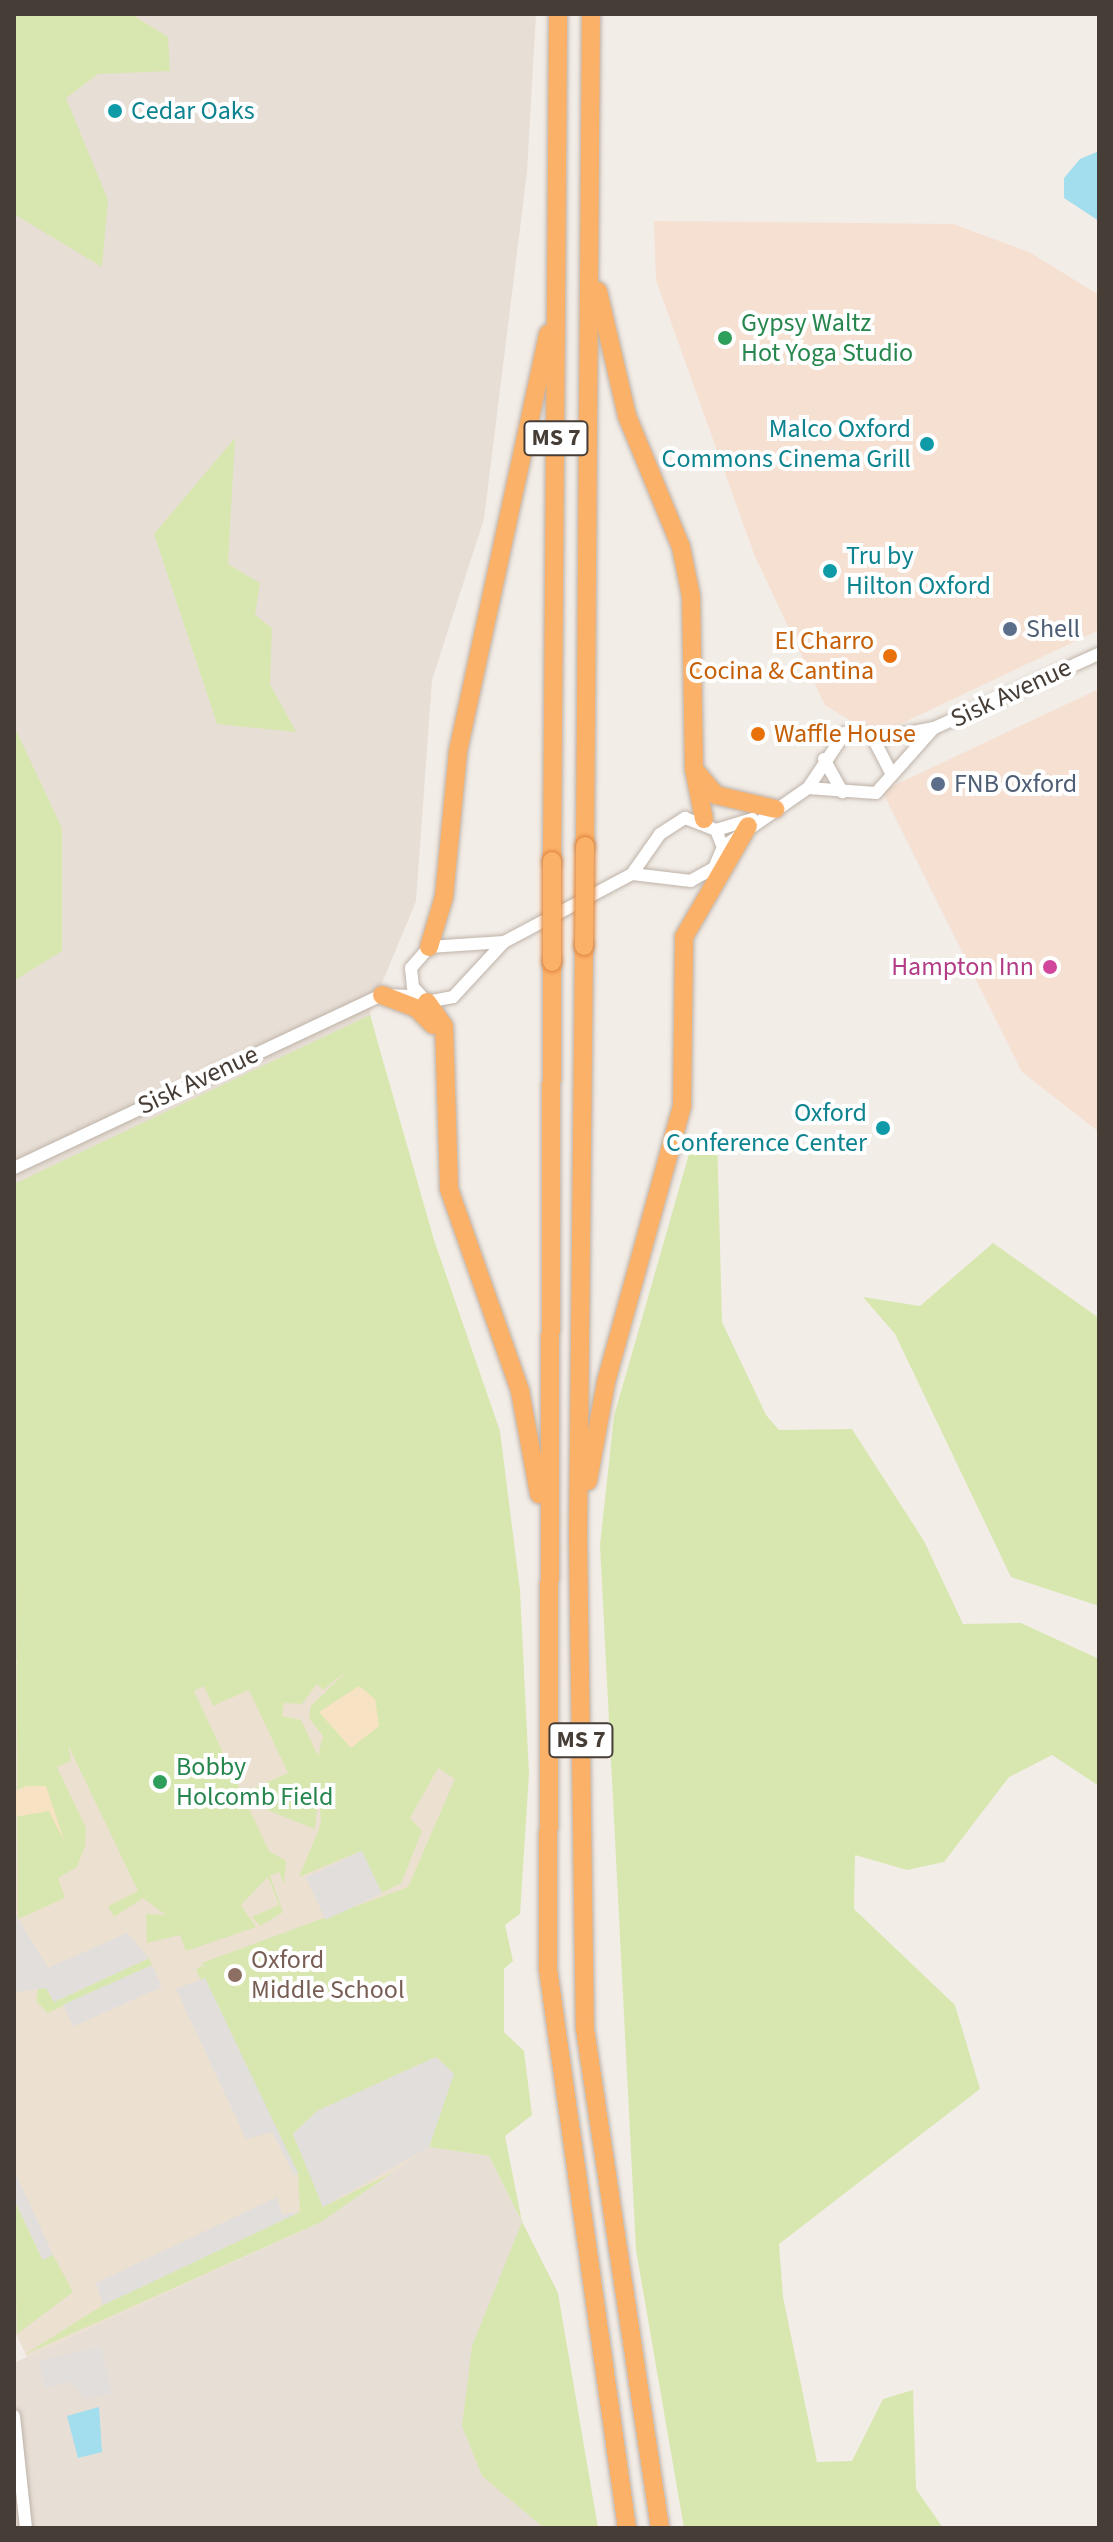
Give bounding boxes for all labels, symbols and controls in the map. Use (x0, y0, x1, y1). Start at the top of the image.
place label: Cedar Oaks (131, 95, 255, 127)
marker: Cedar Oaks (106, 102, 124, 120)
place label: Gypsy Waltz Hot Yoga Studio (741, 307, 913, 368)
marker: Gypsy Waltz Hot Yoga Studio (716, 329, 734, 347)
place label: Malco Oxford Commons Cinema Grill (662, 413, 911, 474)
road number: MS 7 (522, 418, 590, 458)
marker: Malco Oxford Commons Cinema Grill (918, 435, 936, 453)
place label: Tru by Hilton Oxford (846, 540, 991, 602)
marker: Tru by Hilton Oxford (821, 562, 839, 580)
place label: Shell (1026, 613, 1080, 645)
marker: Shell (1001, 620, 1019, 638)
place label: El Charro Cocina & Cantina (689, 625, 874, 686)
marker: El Charro Cocina & Cantina (881, 647, 899, 665)
street label: Sisk Avenue (946, 652, 1076, 734)
place label: Waffle House (774, 718, 916, 750)
marker: Waffle House (749, 725, 767, 743)
place label: FNB Oxford (954, 768, 1077, 800)
marker: FNB Oxford (929, 775, 947, 793)
place label: Hampton Inn (891, 951, 1034, 983)
marker: Hampton Inn (1041, 958, 1059, 976)
street label: Sisk Avenue (133, 1039, 263, 1121)
place label: Oxford Conference Center (666, 1097, 867, 1158)
marker: Oxford Conference Center (874, 1119, 892, 1137)
road number: MS 7 (547, 1720, 615, 1760)
place label: Bobby Holcomb Field (176, 1751, 333, 1812)
marker: Bobby Holcomb Field (151, 1773, 169, 1791)
place label: Oxford Middle School (251, 1944, 405, 2006)
marker: Oxford Middle School (226, 1966, 244, 1984)

